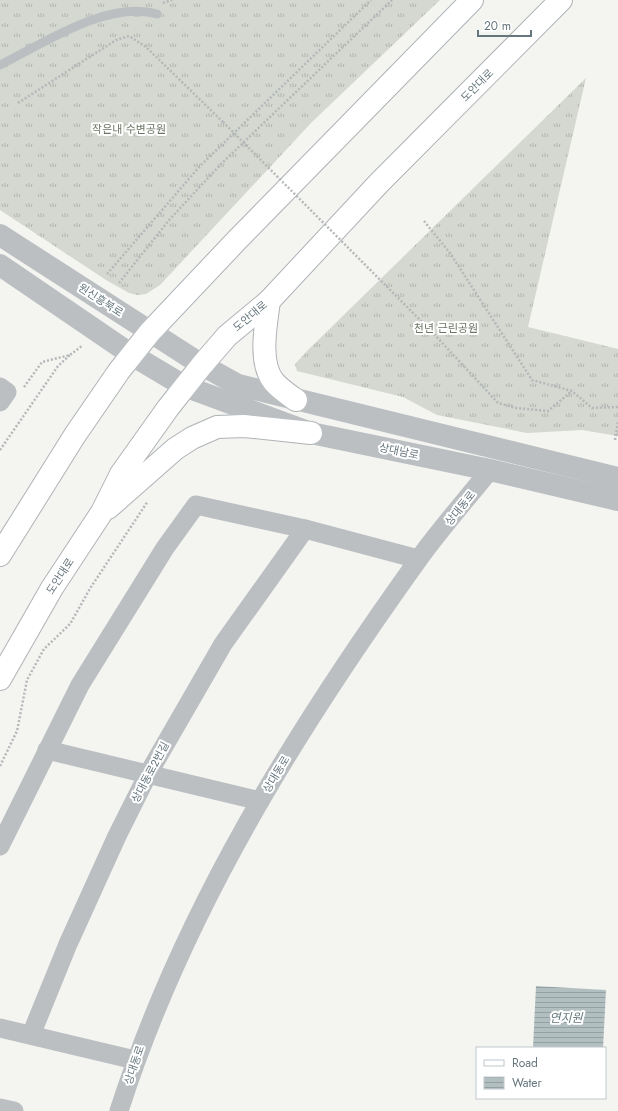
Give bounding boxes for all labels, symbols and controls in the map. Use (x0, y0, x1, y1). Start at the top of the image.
scale bar (478, 12, 531, 38)
text: 20 m (484, 17, 511, 35)
street label: 도안대로 (457, 65, 497, 105)
park label: 작은내 수변공원 (92, 121, 166, 137)
street label: 원신흥북로 (75, 280, 127, 320)
street label: 도안대로 (229, 297, 271, 335)
park label: 천년 근린공원 (414, 320, 478, 336)
street label: 상대남로 (378, 439, 420, 463)
street label: 상대동로 (441, 487, 479, 529)
street label: 도안대로 (42, 555, 78, 597)
street label: 상대동로2번길 (127, 739, 173, 805)
street label: 상대동로 (259, 753, 293, 795)
water label: 연지원 (549, 1009, 584, 1027)
street label: 상대동로 (120, 1043, 148, 1087)
legend (476, 1047, 606, 1099)
text: Road (512, 1054, 538, 1072)
text: Water (512, 1074, 543, 1092)

